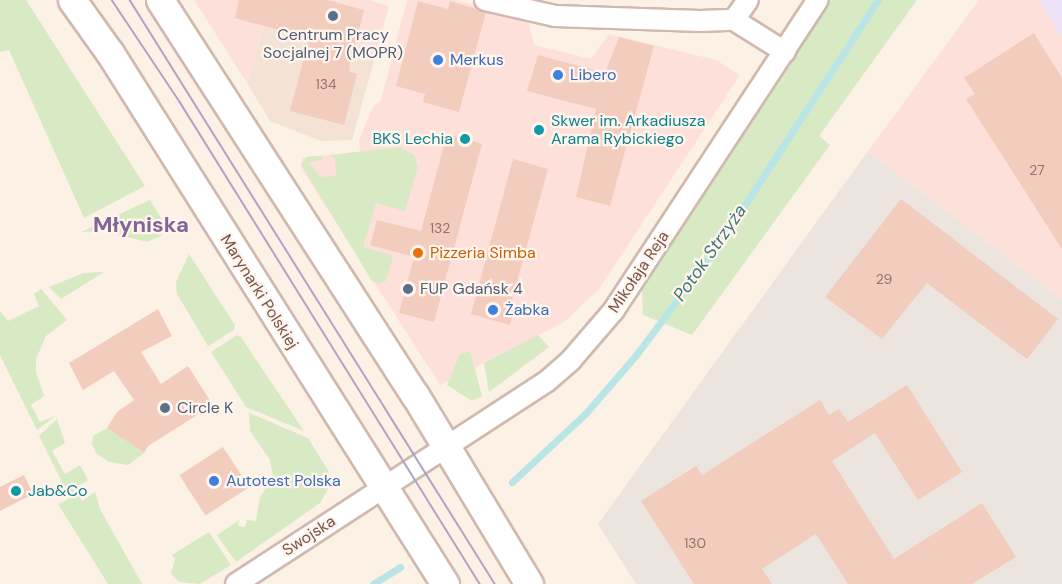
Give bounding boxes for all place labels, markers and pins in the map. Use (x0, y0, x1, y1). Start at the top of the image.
marker: Centrum Pracy Socjalnej 7 (MOPR) (326, 9, 340, 23)
place label: Centrum Pracy Socjalnej 7 (MOPR) (263, 25, 403, 63)
place label: Merkus (450, 50, 504, 70)
marker: Merkus (431, 53, 445, 67)
place label: Libero (570, 65, 616, 85)
marker: Libero (551, 68, 565, 82)
place label: Skwer im. Arkadiusza Arama Rybickiego (551, 111, 705, 149)
marker: Skwer im. Arkadiusza Arama Rybickiego (532, 123, 546, 137)
place label: BKS Lechia (372, 129, 453, 149)
marker: BKS Lechia (458, 132, 472, 146)
place label: Pizzeria Simba (430, 243, 536, 263)
marker: Pizzeria Simba (411, 246, 425, 260)
place label: FUP Gdańsk 4 (420, 279, 523, 299)
marker: FUP Gdańsk 4 (401, 282, 415, 296)
place label: Żabka (505, 300, 549, 320)
marker: Żabka (486, 303, 500, 317)
place label: Circle K (177, 398, 233, 418)
marker: Circle K (158, 401, 172, 415)
place label: Autotest Polska (226, 471, 341, 491)
marker: Autotest Polska (207, 474, 221, 488)
place label: Jab&Co (28, 481, 87, 501)
marker: Jab&Co (9, 484, 23, 498)

